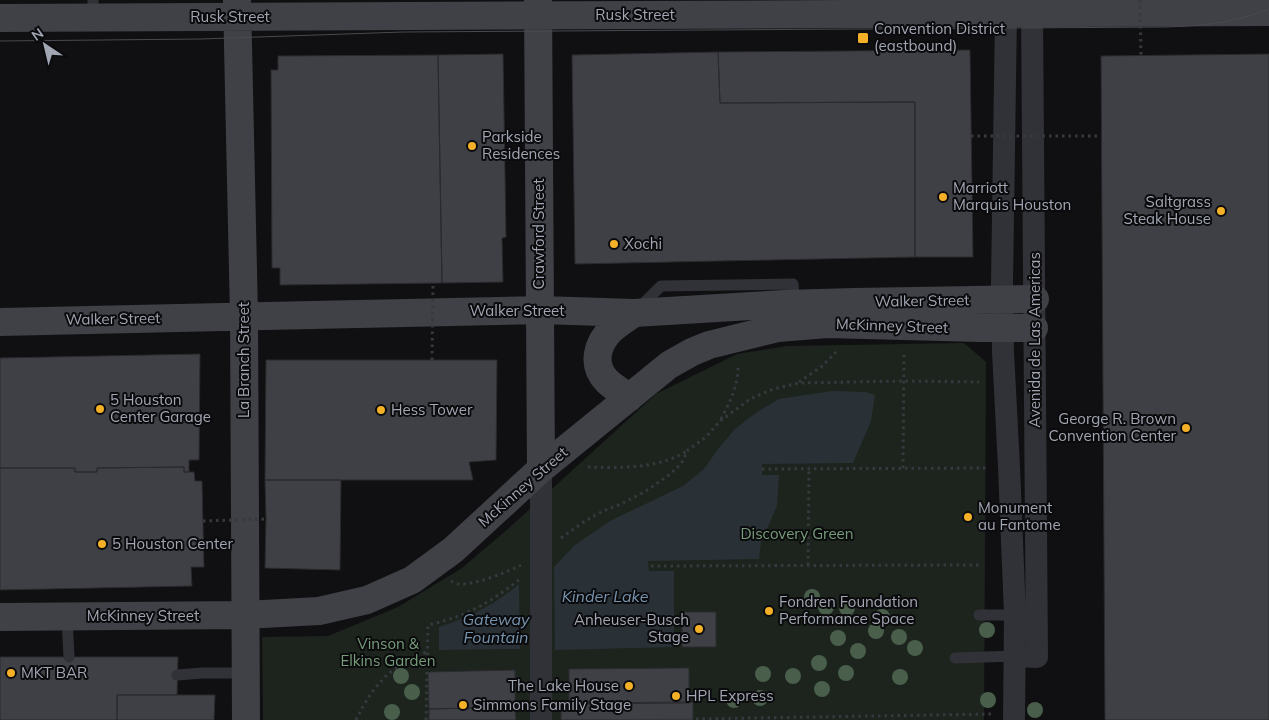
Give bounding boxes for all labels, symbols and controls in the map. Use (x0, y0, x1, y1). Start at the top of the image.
street label: Rusk Street (595, 5, 675, 24)
street label: Rusk Street (190, 7, 270, 26)
place label: Convention District (eastbound) (874, 19, 1005, 55)
north arrow (20, 20, 70, 70)
text: N (28, 24, 47, 45)
marker: Convention District (eastbound) (856, 31, 870, 45)
place label: Parkside Residences (482, 127, 560, 163)
marker: Parkside Residences (466, 140, 478, 152)
place label: Marriott Marquis Houston (953, 178, 1071, 214)
street label: Crawford Street (529, 179, 548, 289)
marker: Marriott Marquis Houston (937, 191, 949, 203)
place label: Saltgrass Steak House (1123, 192, 1211, 228)
marker: Saltgrass Steak House (1215, 205, 1227, 217)
place label: Xochi (624, 234, 662, 253)
marker: Xochi (608, 238, 620, 250)
street label: Avenida de Las Americas (1025, 252, 1044, 428)
street label: Walker Street (874, 290, 970, 311)
street label: Walker Street (470, 301, 564, 320)
street label: La Branch Street (234, 302, 253, 418)
street label: Walker Street (65, 308, 161, 329)
street label: McKinney Street (836, 314, 949, 337)
place label: 5 Houston Center Garage (110, 390, 211, 426)
place label: Hess Tower (391, 400, 473, 419)
marker: 5 Houston Center Garage (94, 403, 106, 415)
marker: Hess Tower (375, 404, 387, 416)
place label: George R. Brown Convention Center (1049, 409, 1177, 445)
marker: George R. Brown Convention Center (1180, 422, 1192, 434)
street label: McKinney Street (474, 443, 571, 531)
place label: Monument au Fantome (978, 498, 1061, 534)
marker: Monument au Fantome (962, 511, 974, 523)
park label: Discovery Green (740, 524, 854, 543)
place label: 5 Houston Center (112, 534, 233, 553)
marker: 5 Houston Center (96, 538, 108, 550)
water label: Kinder Lake (562, 586, 649, 606)
place label: Fondren Foundation Performance Space (779, 592, 918, 628)
marker: Fondren Foundation Performance Space (763, 605, 775, 617)
street label: McKinney Street (87, 606, 199, 625)
water label: Gateway Fountain (462, 609, 530, 647)
place label: Anheuser-Busch Stage (574, 610, 689, 646)
marker: Anheuser-Busch Stage (693, 623, 705, 635)
park label: Vinson & Elkins Garden (340, 634, 436, 670)
place label: MKT BAR (21, 663, 87, 682)
marker: MKT BAR (5, 667, 17, 679)
place label: The Lake House (508, 676, 619, 695)
marker: The Lake House (623, 680, 635, 692)
place label: HPL Express (686, 686, 774, 705)
marker: HPL Express (670, 690, 682, 702)
place label: Simmons Family Stage (473, 695, 631, 714)
marker: Simmons Family Stage (457, 699, 469, 711)

